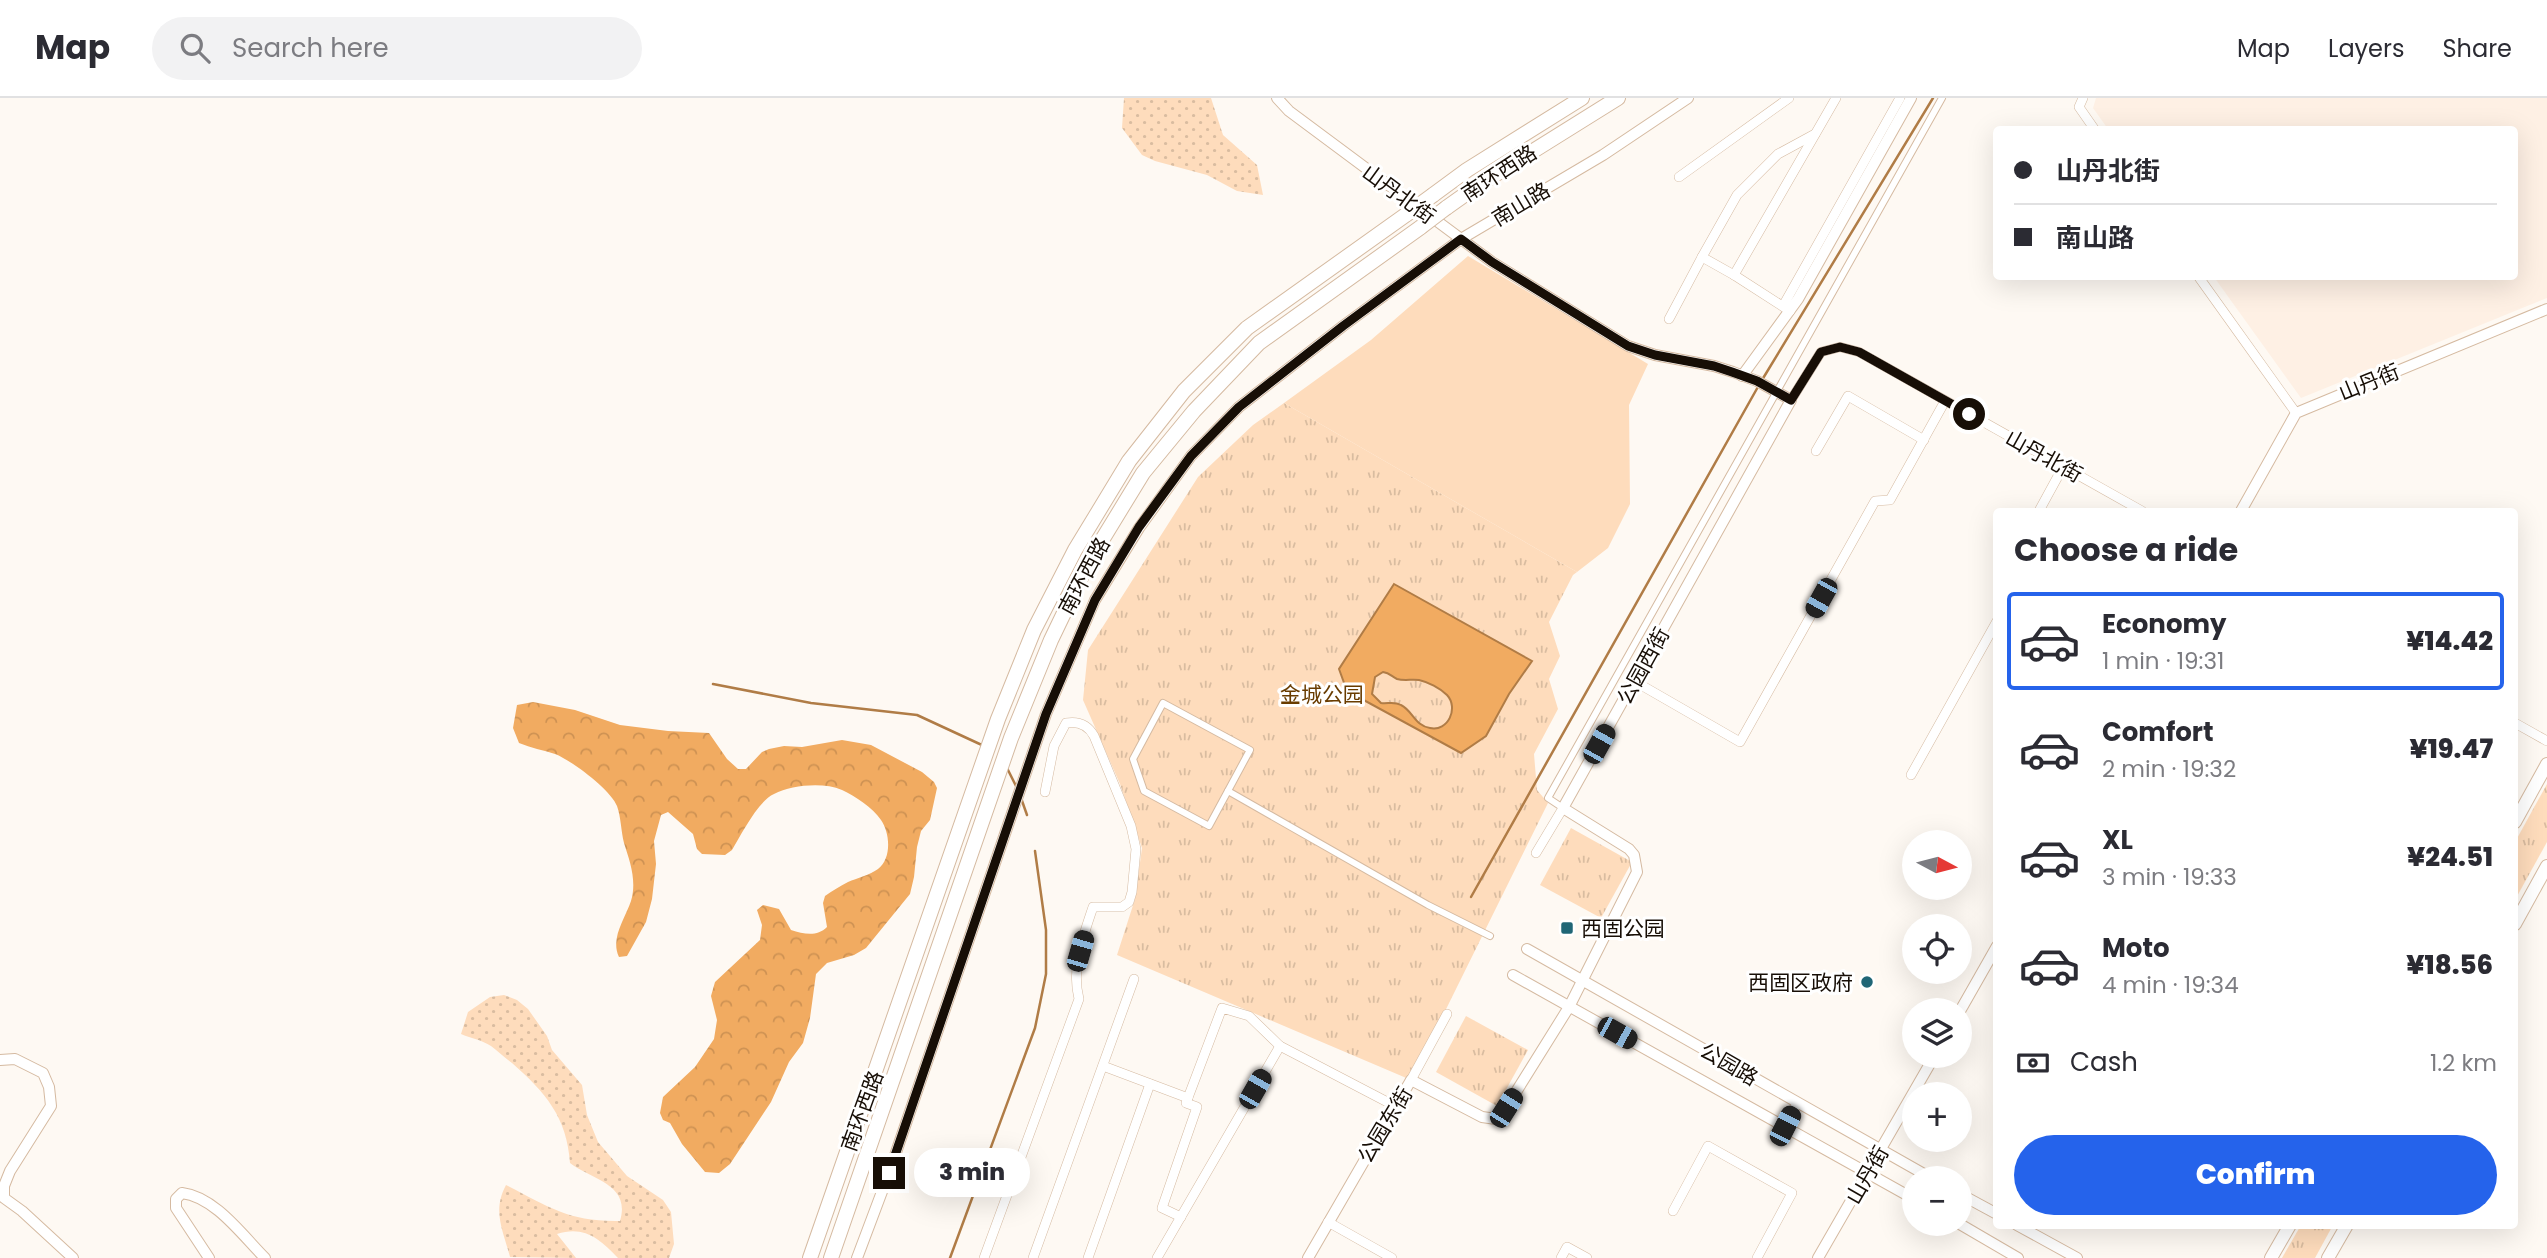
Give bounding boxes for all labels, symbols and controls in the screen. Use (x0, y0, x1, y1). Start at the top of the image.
search box (152, 17, 642, 80)
text: Map (35, 24, 110, 71)
icon: search (176, 29, 214, 67)
text: Search here (232, 30, 389, 66)
text: Map (2237, 32, 2290, 65)
text: Layers (2328, 32, 2404, 65)
text: Share (2442, 32, 2512, 65)
street label: 南环西路 (1456, 138, 1542, 208)
text: 山丹北街 (2056, 153, 2160, 189)
street label: 山丹北街 (1356, 158, 1442, 230)
street label: 南山路 (1487, 175, 1555, 233)
text: 南山路 (2056, 220, 2134, 256)
street label: 山丹街 (2334, 357, 2404, 407)
route start (1953, 398, 1985, 430)
street label: 山丹北街 (2000, 423, 2088, 489)
text: Choose a ride (2014, 527, 2238, 572)
street label: 南环西路 (1051, 532, 1117, 620)
car (1802, 575, 1841, 621)
text: Economy (2102, 606, 2226, 642)
icon: car (2018, 610, 2081, 673)
street label: 公园西街 (1610, 622, 1676, 710)
text: ¥14.42 (2406, 623, 2493, 659)
text: 1 min · 19:31 (2102, 645, 2224, 677)
park label: 金城公园 (1280, 680, 1364, 709)
text: Comfort (2102, 714, 2214, 750)
icon: car (2018, 718, 2081, 781)
car (1580, 721, 1619, 767)
text: ¥19.47 (2410, 731, 2493, 767)
text: 2 min · 19:32 (2102, 753, 2236, 785)
text: XL (2102, 822, 2133, 858)
icon: car (2018, 826, 2081, 889)
north arrow (1902, 830, 1972, 900)
map controls (1902, 830, 1972, 1236)
text: ¥24.51 (2407, 839, 2493, 875)
text: 3 min · 19:33 (2102, 861, 2237, 893)
place label: 西固公园 (1581, 914, 1665, 943)
button: locate (1902, 914, 1972, 984)
marker: 西固公园 (1559, 920, 1575, 936)
car (1065, 928, 1096, 974)
text: Moto (2102, 930, 2170, 966)
icon: car (2018, 934, 2081, 997)
text: ¥18.56 (2406, 947, 2493, 983)
place label: 西固区政府 (1748, 968, 1853, 997)
text: 4 min · 19:34 (2102, 969, 2239, 1001)
marker: 西固区政府 (1859, 974, 1875, 990)
button: layers (1902, 998, 1972, 1068)
car (1594, 1014, 1641, 1052)
street label: 公园路 (1694, 1036, 1764, 1092)
icon: cash (2014, 1044, 2052, 1082)
text: Cash (2070, 1044, 2138, 1080)
text: 1.2 km (2430, 1047, 2497, 1079)
car (1236, 1066, 1275, 1112)
street label: 南环西路 (834, 1067, 890, 1155)
street label: 公园东街 (1351, 1082, 1419, 1168)
button: + (1902, 1082, 1972, 1152)
car (1486, 1085, 1527, 1131)
car (1767, 1103, 1804, 1149)
button: Confirm (2014, 1135, 2497, 1215)
street label: 山丹街 (1839, 1140, 1895, 1210)
callout: 3 min (914, 1148, 1029, 1198)
text: 3 min (939, 1156, 1005, 1188)
route end (873, 1157, 905, 1189)
button: − (1902, 1166, 1972, 1236)

